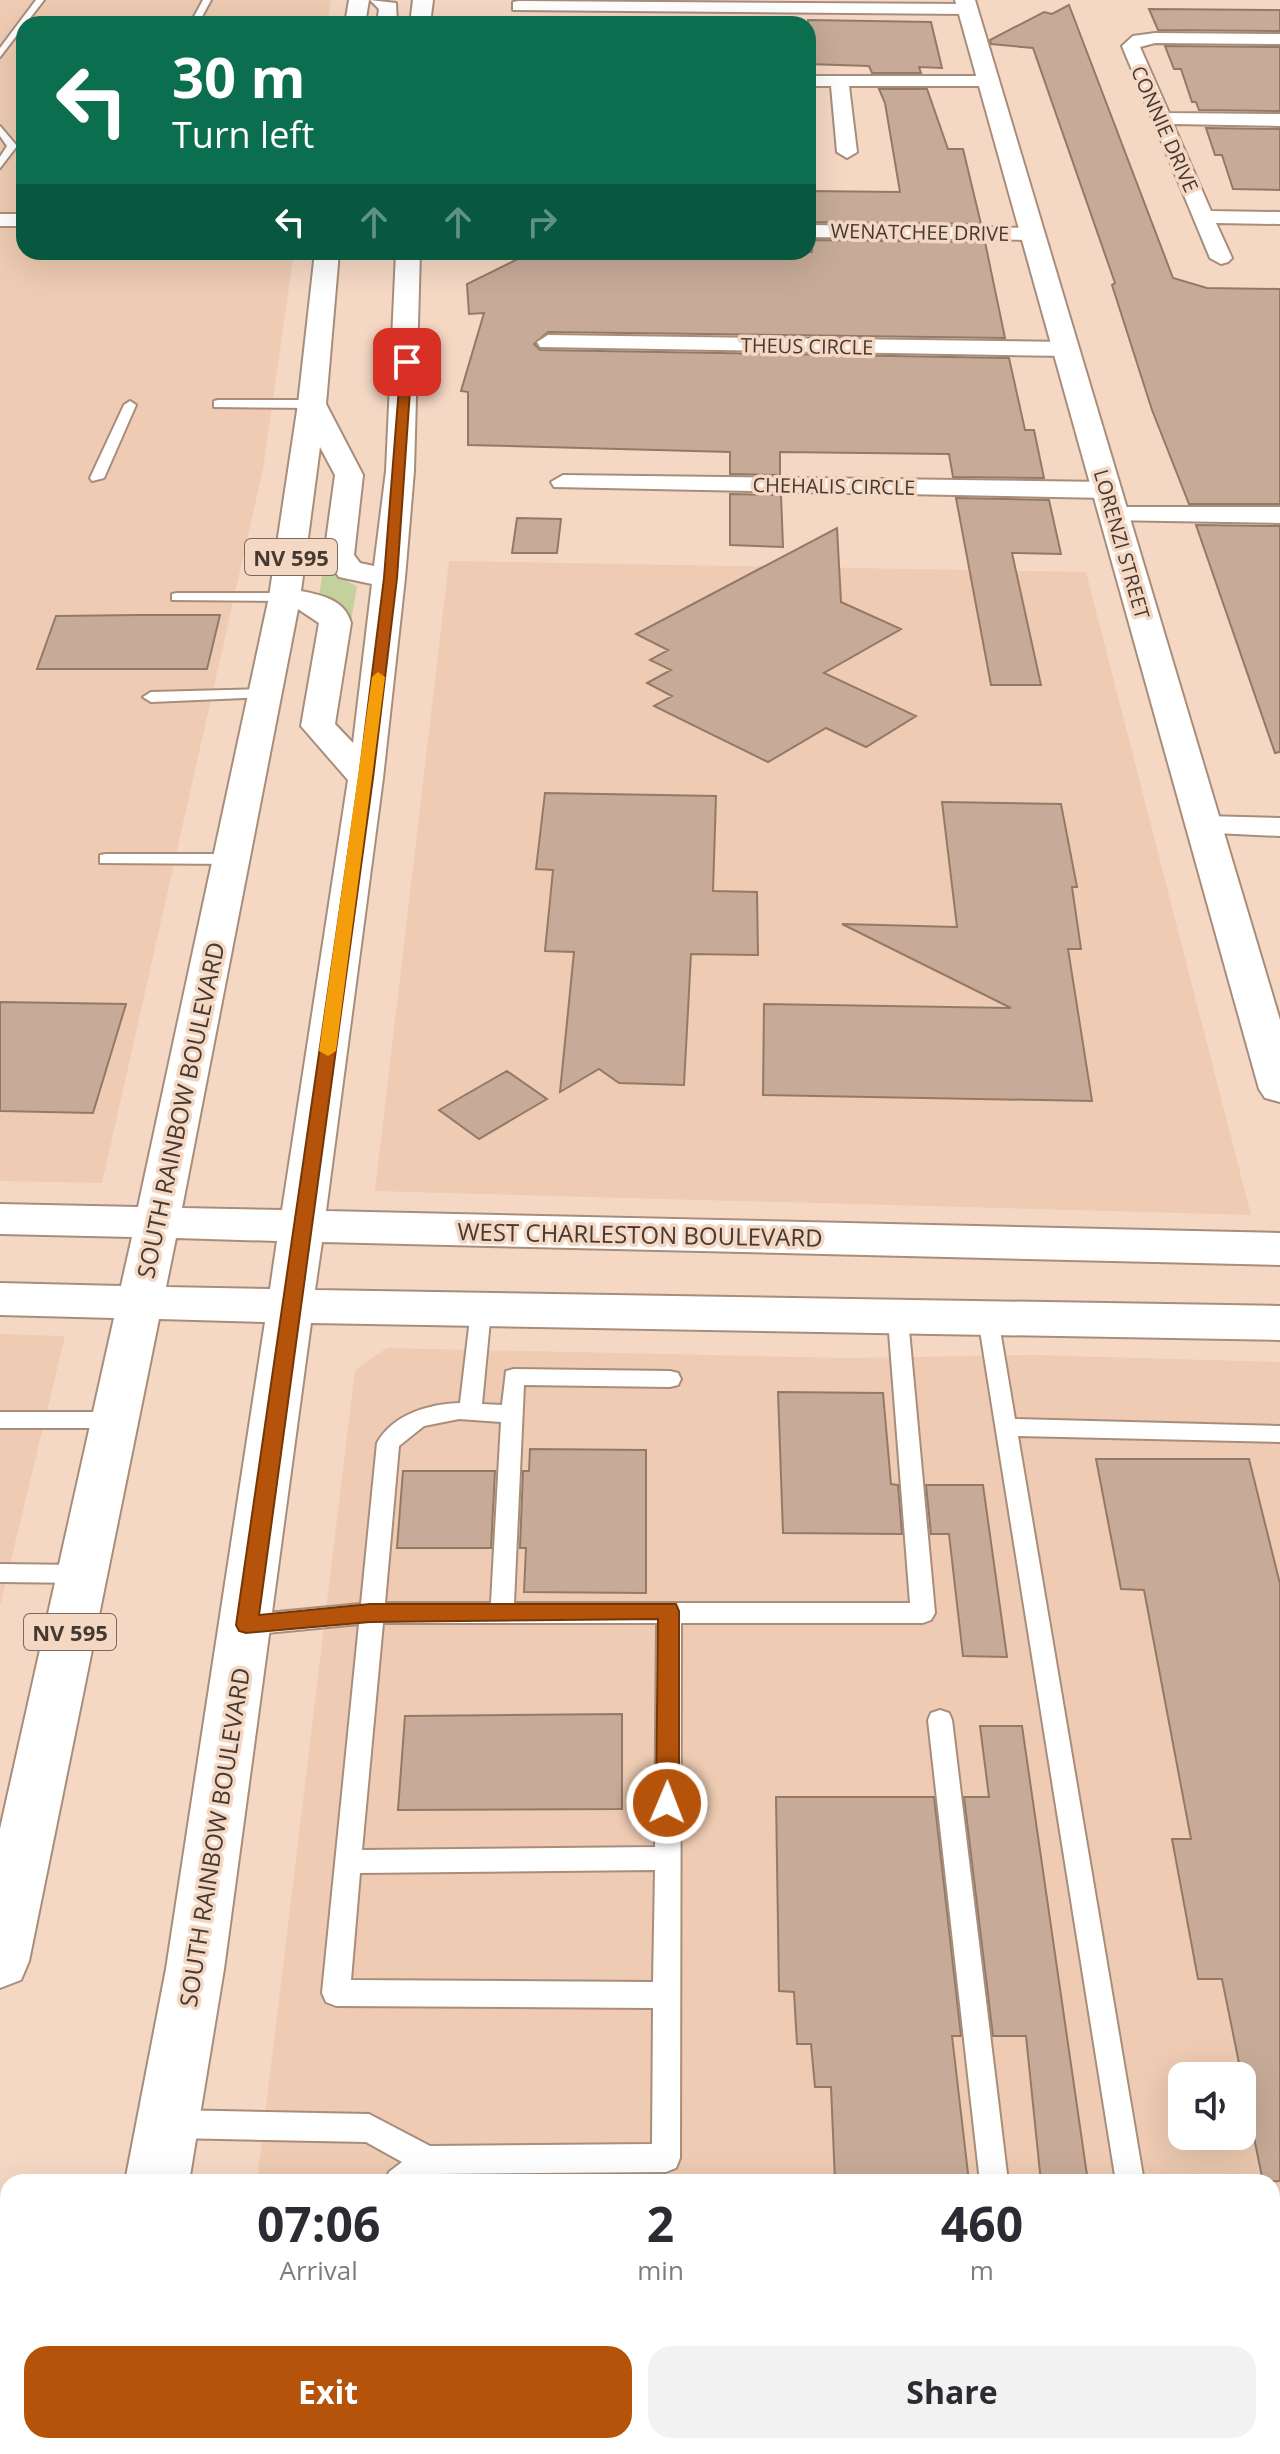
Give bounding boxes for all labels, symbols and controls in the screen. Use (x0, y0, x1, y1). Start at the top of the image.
text: 30 m (172, 38, 306, 114)
icon: left (40, 48, 144, 152)
street label: CONNIE DRIVE (1125, 62, 1205, 196)
text: Turn left (172, 110, 314, 159)
icon: left (268, 200, 312, 244)
icon: ahead (352, 200, 396, 244)
icon: ahead (436, 200, 480, 244)
icon: right (520, 200, 564, 244)
street label: WENATCHEE DRIVE (831, 217, 1009, 247)
pin (373, 328, 441, 396)
street label: THEUS CIRCLE (741, 331, 873, 361)
icon: arrive (385, 340, 429, 384)
street label: LORENZI STREET (1088, 466, 1156, 622)
street label: CHEHALIS CIRCLE (752, 471, 916, 501)
road number: NV 595 (245, 539, 337, 575)
street label: SOUTH RAINBOW BOULEVARD (128, 939, 232, 1281)
street label: WEST CHARLESTON BOULEVARD (457, 1214, 823, 1254)
road number: NV 595 (24, 1614, 116, 1650)
street label: SOUTH RAINBOW BOULEVARD (171, 1665, 257, 2009)
position arrow (625, 1761, 709, 1845)
map controls (1168, 2062, 1256, 2150)
button: sound (1168, 2062, 1256, 2150)
text: 07:06 (257, 2191, 380, 2256)
text: 2 (647, 2191, 674, 2256)
text: 460 (941, 2191, 1023, 2256)
text: Arrival (279, 2252, 358, 2288)
text: min (637, 2252, 684, 2288)
text: m (970, 2252, 994, 2288)
button: Exit (24, 2346, 632, 2438)
button: Share (648, 2346, 1256, 2438)

